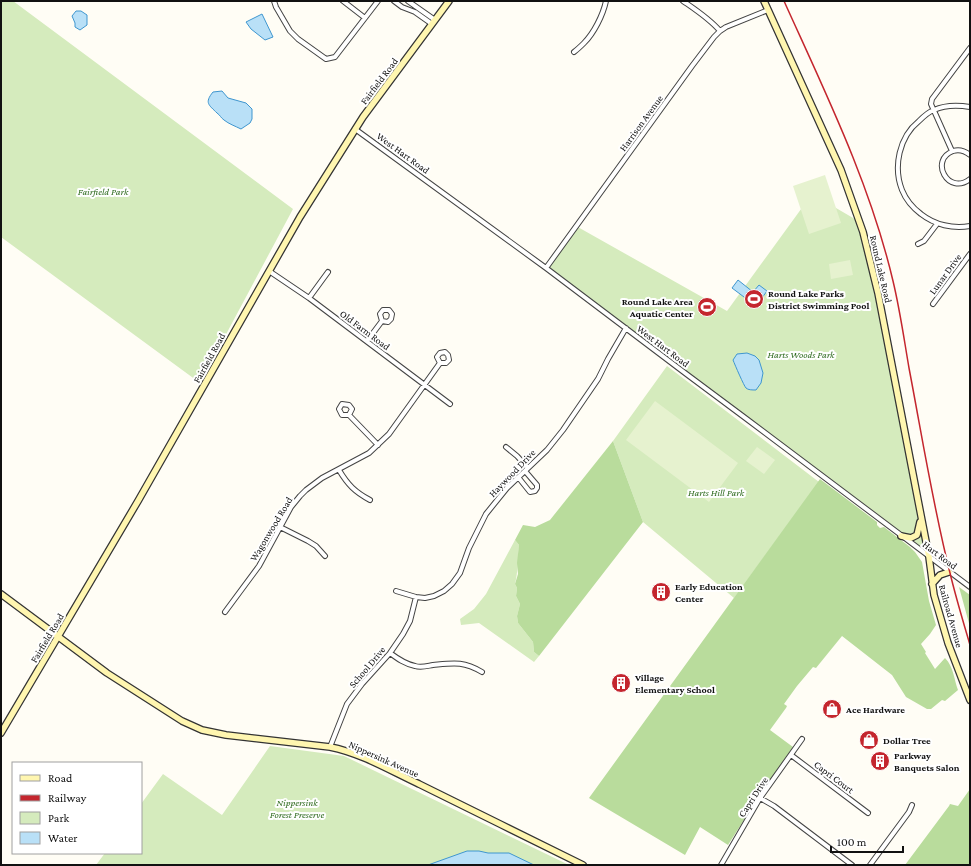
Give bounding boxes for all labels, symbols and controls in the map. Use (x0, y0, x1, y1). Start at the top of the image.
street label: Fairfield Road (358, 55, 400, 106)
street label: Harrison Avenue (617, 92, 665, 153)
street label: West Hart Road (374, 130, 432, 176)
park label: Fairfield Park (78, 186, 129, 197)
street label: Round Lake Road (868, 234, 894, 305)
street label: Lunar Drive (927, 251, 964, 296)
sports icon: Round Lake Parks District Swimming Pool (743, 288, 765, 310)
place label: Round Lake Parks District Swimming Pool (768, 288, 869, 311)
place label: Round Lake Area Aquatic Center (622, 296, 693, 319)
sports icon: Round Lake Area Aquatic Center (696, 296, 718, 318)
street label: Old Farm Road (338, 308, 393, 353)
street label: West Hart Road (635, 323, 692, 370)
street label: Fairfield Road (191, 331, 228, 385)
park label: Harts Woods Park (768, 349, 835, 360)
street label: Haywood Drive (487, 446, 538, 499)
park label: Harts Hill Park (688, 487, 745, 498)
street label: Wagonwood Road (247, 494, 295, 563)
street label: Hart Road (921, 539, 960, 572)
building icon: Early Education Center (650, 581, 672, 603)
place label: Early Education Center (675, 581, 743, 604)
street label: Railroad Avenue (937, 583, 965, 649)
street label: Fairfield Road (28, 611, 66, 665)
street label: School Drive (347, 644, 388, 690)
building icon: Village Elementary School (610, 672, 632, 694)
place label: Village Elementary School (634, 672, 715, 695)
shop icon: Ace Hardware (821, 698, 843, 720)
place label: Ace Hardware (845, 704, 905, 715)
shop icon: Dollar Tree (858, 729, 880, 751)
place label: Dollar Tree (883, 735, 931, 746)
street label: Nippersink Avenue (347, 739, 421, 780)
building icon: Parkway Banquets Salon (869, 750, 891, 772)
place label: Parkway Banquets Salon (894, 750, 960, 773)
street label: Capri Court (812, 759, 857, 796)
legend (12, 762, 142, 854)
text: Road (48, 771, 73, 785)
street label: Capri Drive (736, 774, 770, 819)
text: Railway (48, 791, 87, 805)
park label: Nippersink Forest Preserve (270, 797, 325, 820)
text: Park (48, 811, 70, 825)
scale bar (831, 828, 903, 854)
text: Water (48, 831, 78, 845)
text: 100 m (837, 835, 867, 849)

